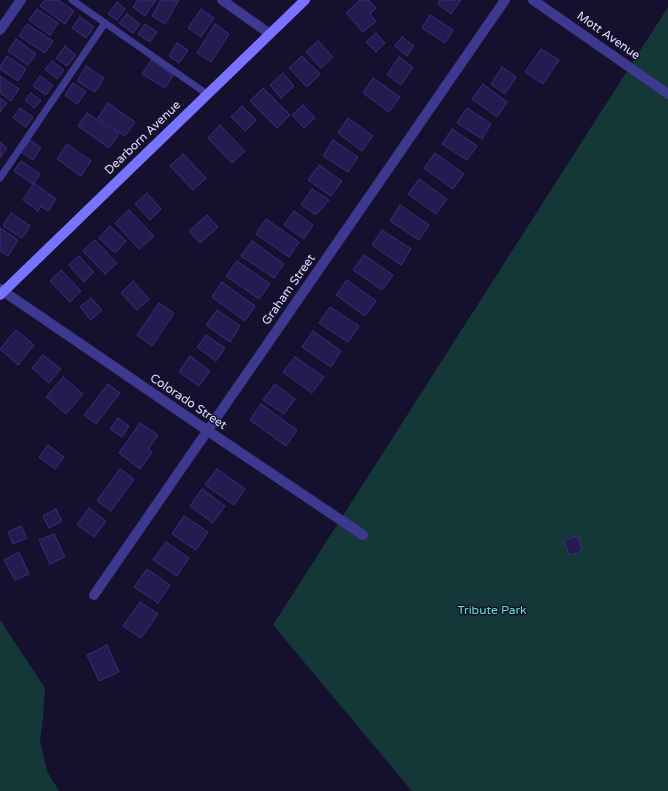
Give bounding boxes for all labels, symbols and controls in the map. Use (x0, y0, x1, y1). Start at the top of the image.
street label: Mott Avenue (574, 9, 642, 63)
street label: Dearborn Avenue (102, 98, 184, 178)
street label: Graham Street (259, 252, 319, 328)
street label: Colorado Street (147, 371, 229, 433)
park label: Tribute Park (457, 604, 527, 618)

